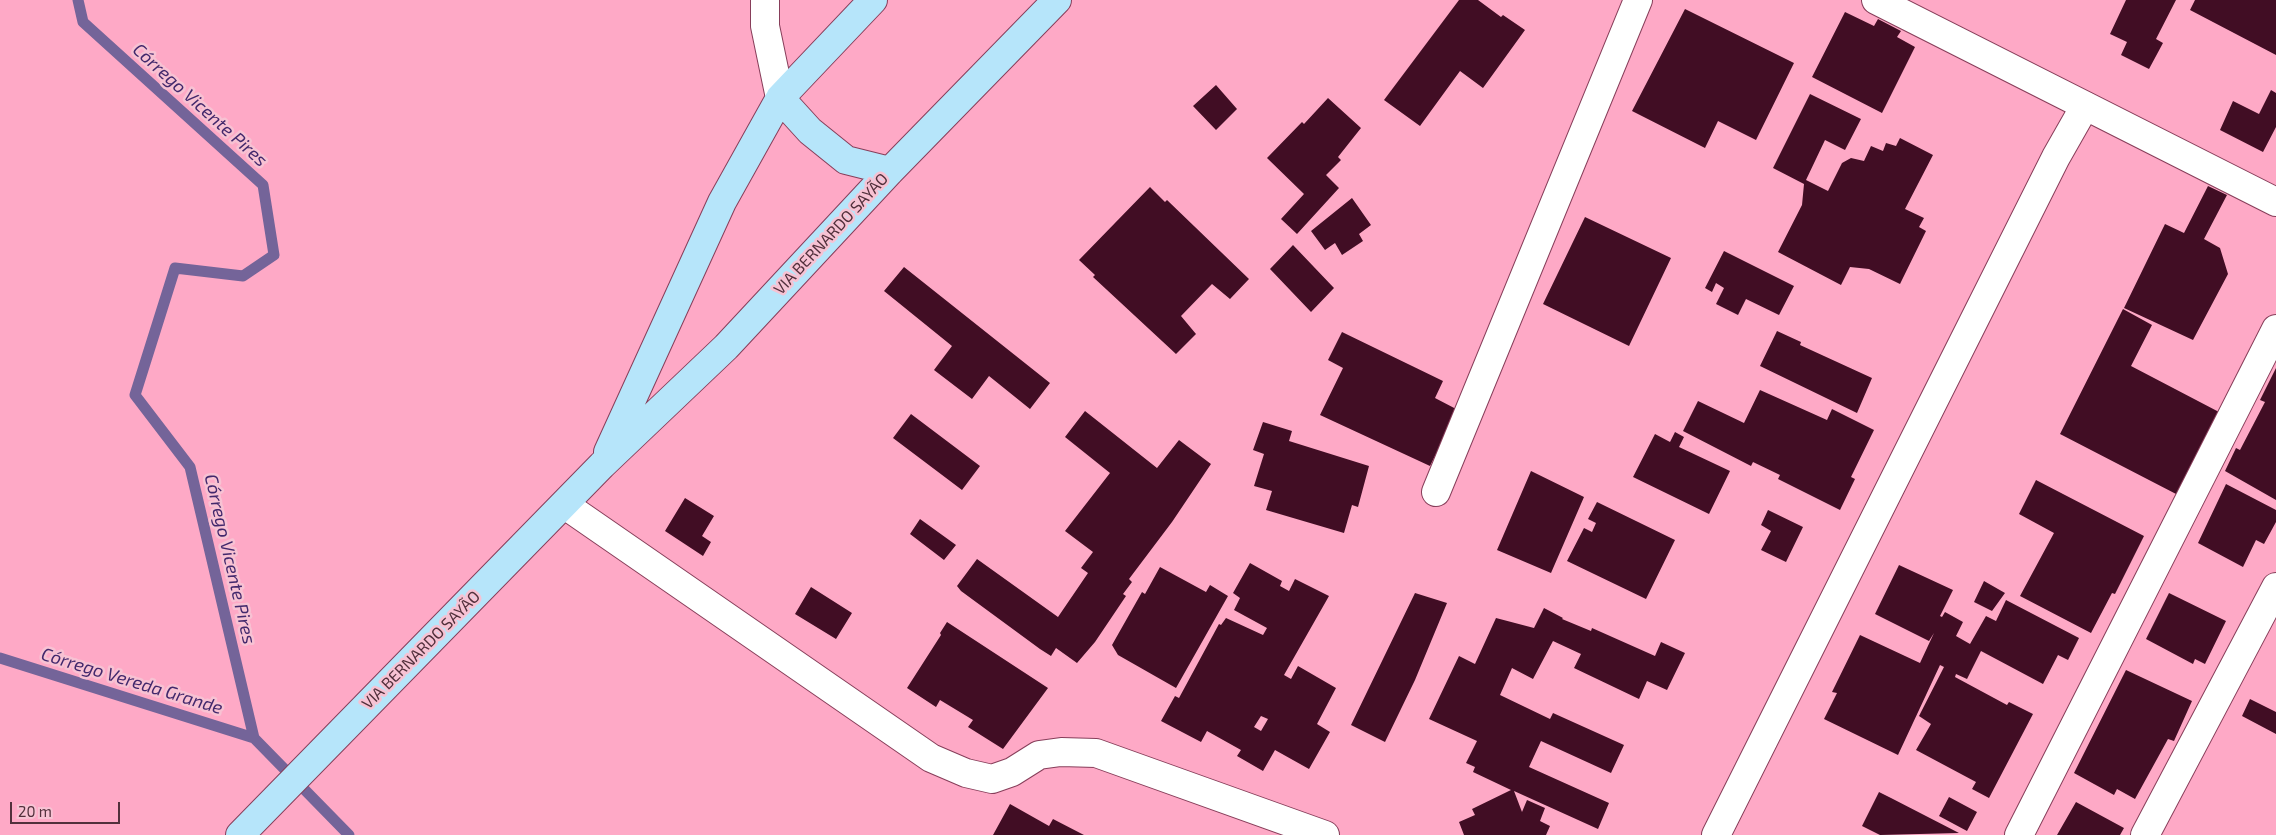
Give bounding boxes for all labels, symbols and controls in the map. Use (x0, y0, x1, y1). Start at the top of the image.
water label: Córrego Vicente Pires (128, 39, 272, 171)
street label: VIA BERNARDO SAYÃO (770, 169, 892, 299)
water label: Córrego Vicente Pires (200, 472, 260, 646)
street label: VIA BERNARDO SAYÃO (358, 587, 484, 713)
water label: Córrego Vereda Grande (39, 643, 225, 719)
scale bar (12, 792, 122, 824)
text: 20 m (18, 802, 52, 820)

